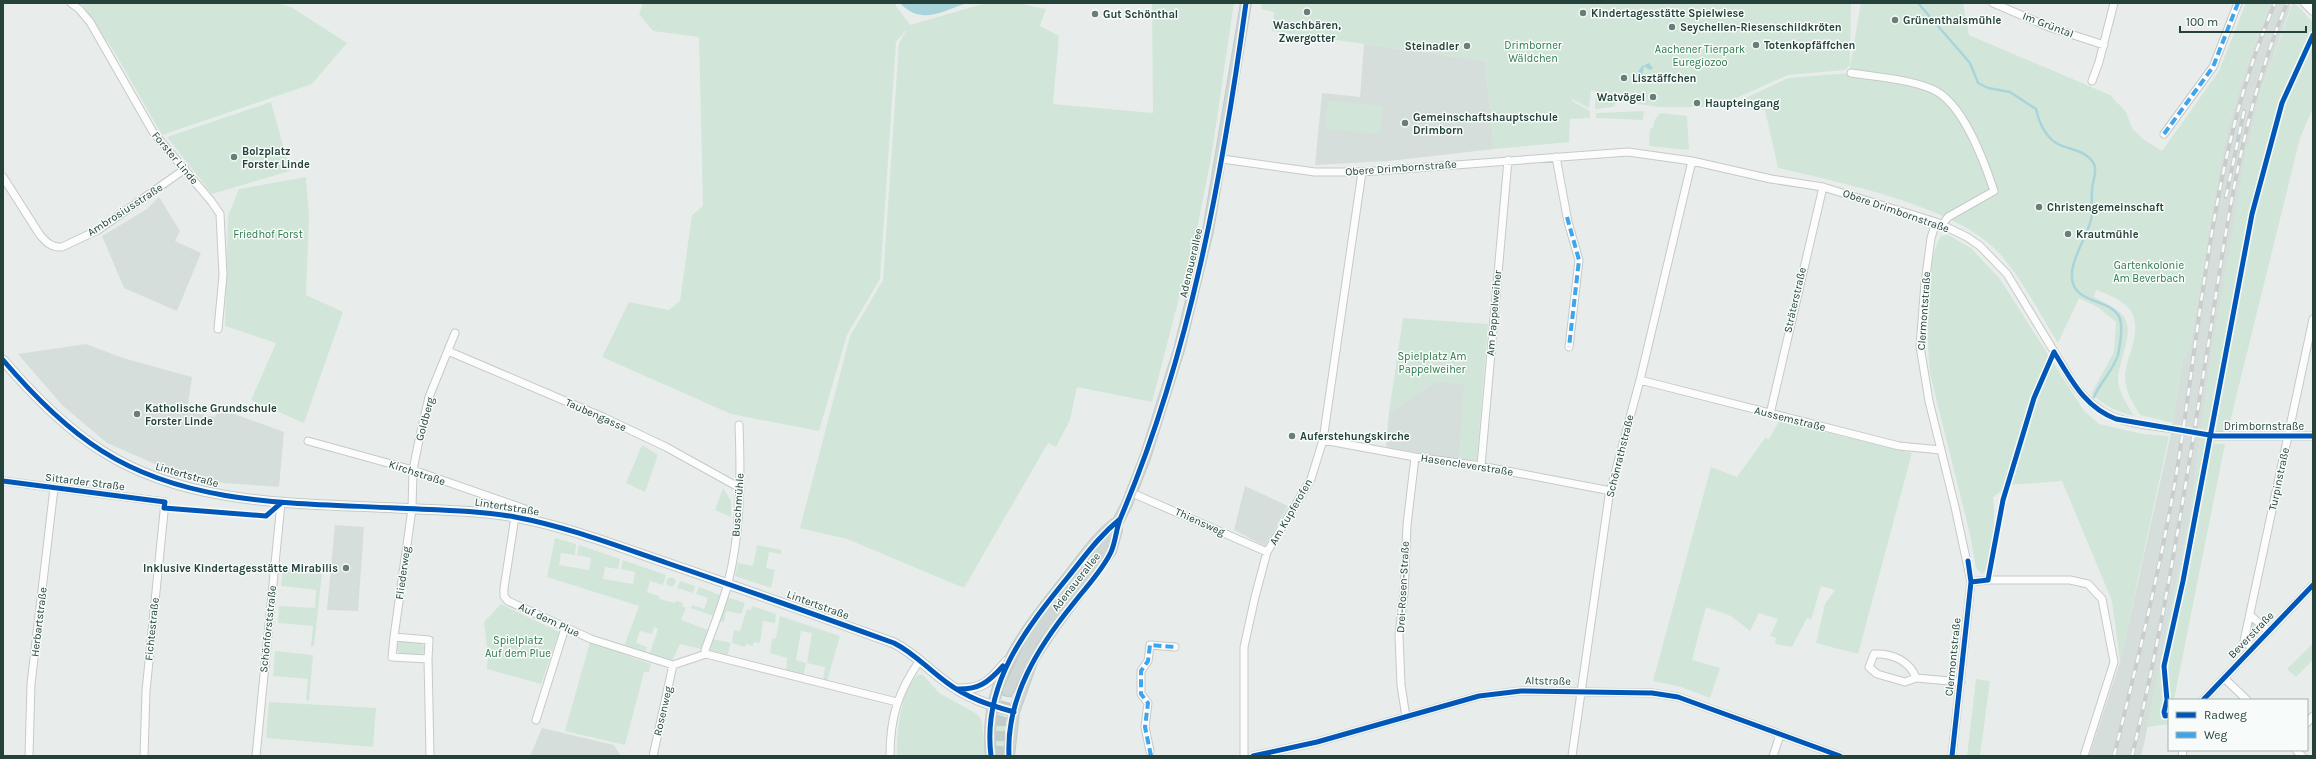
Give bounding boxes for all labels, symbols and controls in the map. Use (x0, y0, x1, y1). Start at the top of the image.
marker: Waschbären, Zwergotter (1302, 7, 1312, 17)
place label: Kindertagesstätte Spielwiese (1591, 7, 1744, 20)
place label: Gut Schönthal (1103, 8, 1178, 21)
marker: Kindertagesstätte Spielwiese (1578, 8, 1588, 18)
scale bar (2180, 8, 2306, 34)
marker: Gut Schönthal (1090, 9, 1100, 19)
street label: Im Grüntal (2021, 9, 2075, 41)
place label: Grünenthalsmühle (1903, 14, 2002, 27)
marker: Grünenthalsmühle (1890, 15, 1900, 25)
text: 100 m (2186, 15, 2218, 29)
place label: Waschbären, Zwergotter (1273, 19, 1341, 45)
place label: Seychellen-Riesenschildkröten (1680, 21, 1842, 34)
marker: Seychellen-Riesenschildkröten (1667, 22, 1677, 32)
park label: Drimborner Wäldchen (1504, 39, 1562, 65)
place label: Totenkopfäffchen (1764, 39, 1855, 52)
place label: Steinadler (1405, 40, 1460, 53)
marker: Totenkopfäffchen (1751, 40, 1761, 50)
marker: Steinadler (1462, 41, 1472, 51)
park label: Aachener Tierpark Euregiozoo (1655, 43, 1745, 69)
place label: Lisztäffchen (1632, 72, 1696, 85)
marker: Lisztäffchen (1619, 73, 1629, 83)
place label: Watvögel (1597, 91, 1645, 104)
marker: Watvögel (1648, 92, 1658, 102)
place label: Haupteingang (1705, 97, 1780, 110)
marker: Haupteingang (1692, 98, 1702, 108)
place label: Gemeinschaftshauptschule Drimborn (1413, 111, 1558, 137)
marker: Gemeinschaftshauptschule Drimborn (1400, 118, 1410, 128)
street label: Forster Linde (149, 129, 201, 187)
place label: Bolzplatz Forster Linde (242, 145, 310, 171)
marker: Bolzplatz Forster Linde (229, 152, 239, 162)
street label: Obere Drimbornstraße (1345, 158, 1458, 178)
street label: Ambrosiusstraße (85, 181, 165, 239)
street label: Obere Drimbornstraße (1841, 187, 1951, 235)
place label: Christengemeinschaft (2047, 201, 2164, 214)
marker: Christengemeinschaft (2034, 202, 2044, 212)
street label: Adenauerallee (1177, 227, 1205, 299)
park label: Friedhof Forst (233, 228, 303, 241)
place label: Krautmühle (2076, 228, 2139, 241)
marker: Krautmühle (2063, 229, 2073, 239)
park label: Gartenkolonie Am Beverbach (2113, 259, 2185, 285)
street label: Sträterstraße (1781, 266, 1809, 334)
street label: Am Pappelweiher (1484, 270, 1504, 356)
street label: Clermontstraße (1915, 271, 1933, 351)
park label: Spielplatz Am Pappelweiher (1397, 350, 1467, 376)
street label: Goldberg (413, 395, 437, 442)
street label: Taubengasse (563, 396, 629, 434)
place label: Katholische Grundschule Forster Linde (145, 402, 277, 428)
street label: Aussemstraße (1753, 404, 1827, 434)
marker: Katholische Grundschule Forster Linde (132, 409, 142, 419)
street label: Schönrathstraße (1603, 413, 1637, 499)
street label: Drimbornstraße (2224, 420, 2304, 433)
place label: Auferstehungskirche (1300, 430, 1410, 443)
marker: Auferstehungskirche (1287, 431, 1297, 441)
street label: Turpinstraße (2266, 446, 2292, 512)
street label: Hasencleverstraße (1420, 451, 1514, 479)
street label: Kirchstraße (387, 458, 447, 488)
street label: Lintertstraße (154, 460, 221, 490)
street label: Sittarder Straße (44, 471, 126, 493)
street label: Buschmühle (729, 472, 747, 537)
street label: Am Kupferofen (1267, 477, 1315, 547)
street label: Lintertstraße (474, 495, 541, 519)
street label: Thiensweg (1173, 505, 1228, 539)
street label: Drei-Rosen-Straße (1394, 540, 1412, 633)
street label: Fliederweg (393, 545, 413, 601)
street label: Adenauerallee (1049, 550, 1103, 614)
place label: Inklusive Kindertagesstätte Mirabilis (143, 562, 338, 575)
marker: Inklusive Kindertagesstätte Mirabilis (341, 563, 351, 573)
street label: Schönforststraße (257, 584, 279, 673)
street label: Herbartstraße (28, 586, 50, 658)
street label: Lintertstraße (785, 588, 851, 622)
street label: Fichtestraße (142, 596, 162, 661)
street label: Auf dem Plue (516, 600, 582, 640)
street label: Beverstraße (2225, 609, 2277, 661)
street label: Clermontstraße (1942, 617, 1964, 697)
park label: Spielplatz Auf dem Plue (485, 634, 551, 660)
street label: Altstraße (1525, 674, 1571, 688)
street label: Rosenweg (651, 684, 675, 737)
legend (2168, 699, 2308, 751)
text: Radweg (2204, 708, 2247, 722)
text: Weg (2204, 728, 2228, 742)

